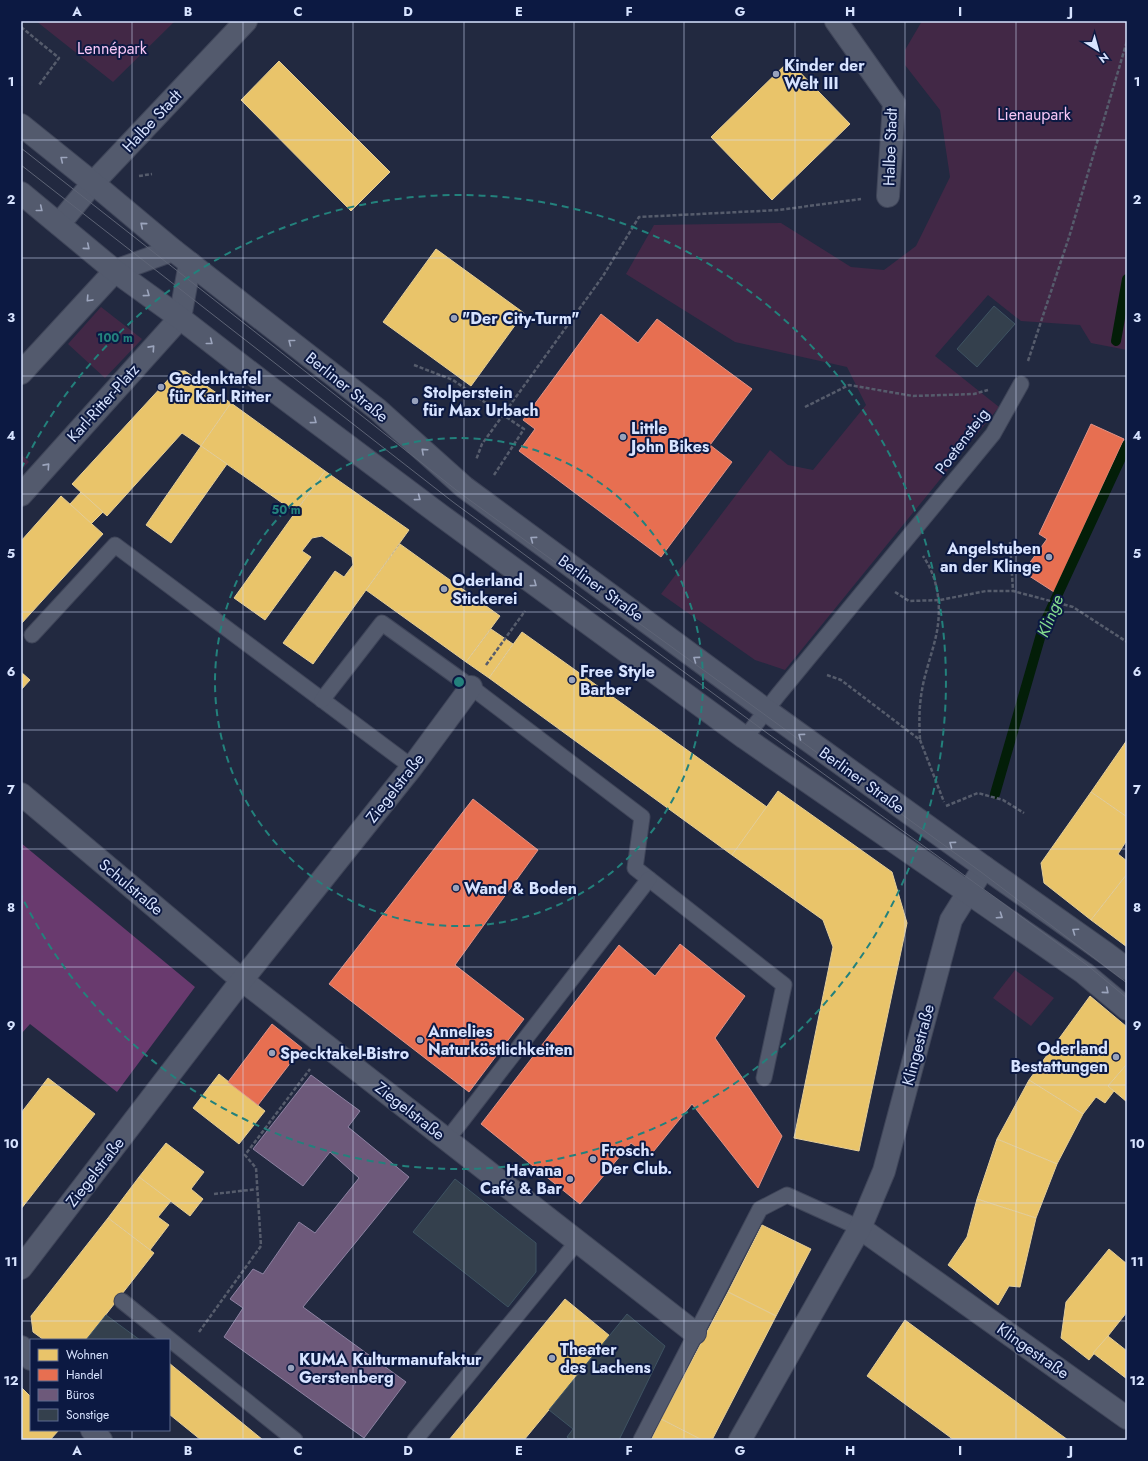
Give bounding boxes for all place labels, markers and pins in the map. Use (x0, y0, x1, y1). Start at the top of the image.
place label: Kinder der Welt III (784, 54, 865, 95)
marker: Kinder der Welt III (771, 69, 781, 79)
place label: "Der City-Turm" (462, 307, 580, 330)
marker: "Der City-Turm" (449, 313, 459, 323)
place label: Gedenktafel für Karl Ritter (169, 367, 272, 408)
place label: Stolperstein für Max Urbach (423, 381, 539, 422)
marker: Gedenktafel für Karl Ritter (156, 382, 166, 392)
marker: Stolperstein für Max Urbach (410, 396, 420, 406)
place label: Little John Bikes (628, 417, 709, 458)
marker: Little John Bikes (618, 432, 628, 442)
place label: Angelstuben an der Klinge (940, 537, 1041, 578)
marker: Angelstuben an der Klinge (1044, 552, 1054, 562)
place label: Oderland Stickerei (452, 569, 523, 610)
marker: Oderland Stickerei (439, 584, 449, 594)
place label: Free Style Barber (580, 660, 655, 701)
centre of rings (452, 675, 466, 689)
marker: Free Style Barber (567, 675, 577, 685)
place label: Wand & Boden (464, 877, 577, 900)
marker: Wand & Boden (451, 883, 461, 893)
place label: Annelies Naturköstlichkeiten (427, 1020, 573, 1061)
marker: Annelies Naturköstlichkeiten (415, 1035, 425, 1045)
place label: Oderland Bestattungen (1010, 1037, 1108, 1078)
place label: Specktakel-Bistro (280, 1042, 409, 1065)
marker: Specktakel-Bistro (267, 1048, 277, 1058)
marker: Oderland Bestattungen (1111, 1052, 1121, 1062)
place label: Frosch. Der Club. (601, 1139, 672, 1180)
marker: Frosch. Der Club. (588, 1154, 598, 1164)
place label: Havana Café & Bar (480, 1159, 562, 1200)
marker: Havana Café & Bar (565, 1174, 575, 1184)
place label: Theater des Lachens (560, 1338, 651, 1379)
place label: KUMA Kulturmanufaktur Gerstenberg (299, 1348, 482, 1389)
marker: Theater des Lachens (547, 1353, 557, 1363)
marker: KUMA Kulturmanufaktur Gerstenberg (286, 1363, 296, 1373)

